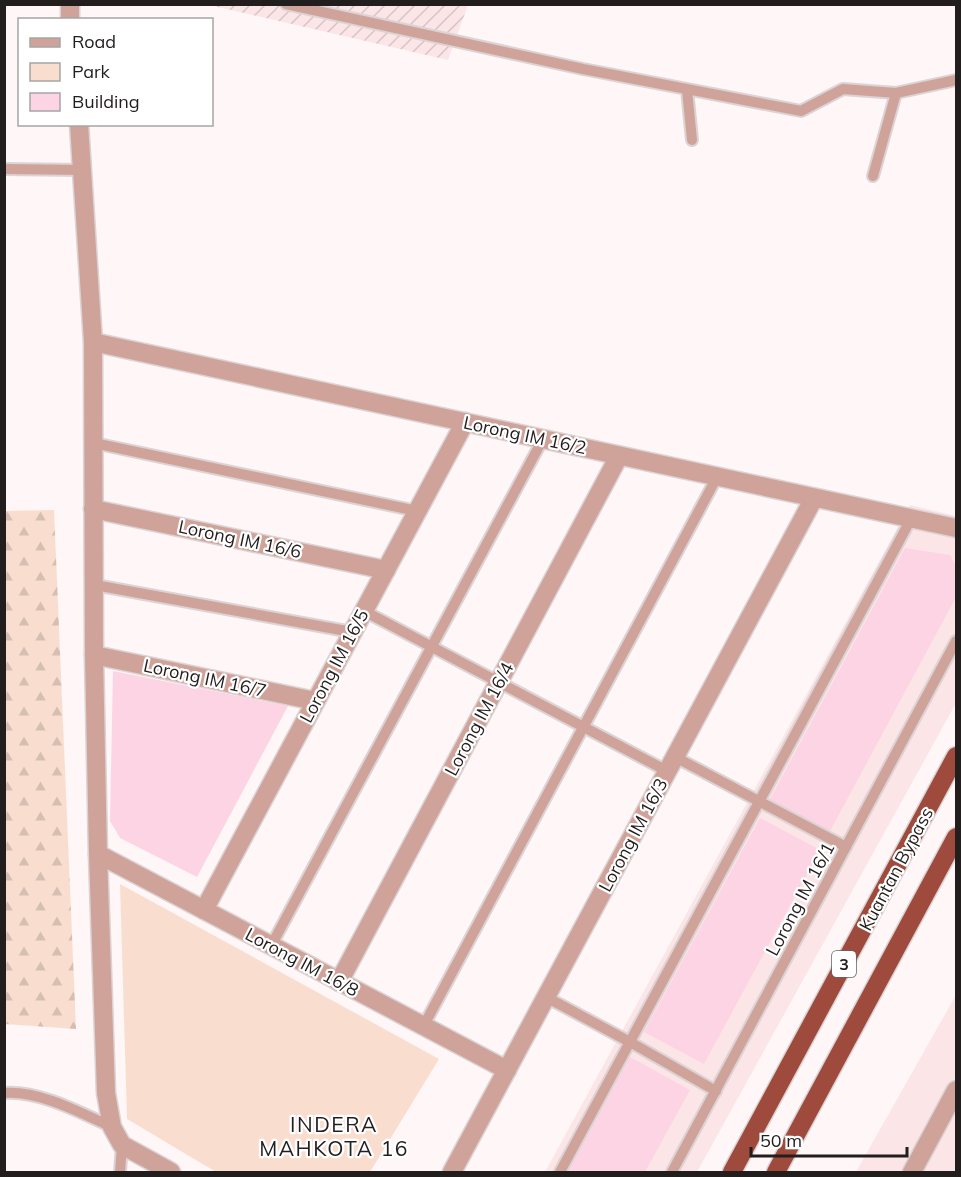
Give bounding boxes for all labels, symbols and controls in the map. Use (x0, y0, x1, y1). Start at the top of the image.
legend (18, 18, 213, 126)
text: Road (72, 30, 116, 53)
text: Park (72, 60, 111, 83)
text: Building (72, 90, 140, 113)
street label: Lorong IM 16/2 (461, 411, 589, 459)
street label: Lorong IM 16/6 (176, 515, 304, 563)
street label: Lorong IM 16/5 (294, 605, 374, 727)
street label: Lorong IM 16/7 (141, 654, 269, 702)
street label: Lorong IM 16/4 (439, 658, 519, 780)
street label: Lorong IM 16/3 (593, 774, 673, 896)
street label: Kuantan Bypass (854, 803, 938, 935)
street label: Lorong IM 16/1 (760, 838, 840, 960)
street label: Lorong IM 16/8 (241, 922, 363, 1002)
road number: 3 (832, 951, 856, 977)
district label: INDERA MAHKOTA 16 (259, 1111, 409, 1161)
scale bar (751, 1120, 907, 1158)
text: 50 m (760, 1129, 802, 1152)

